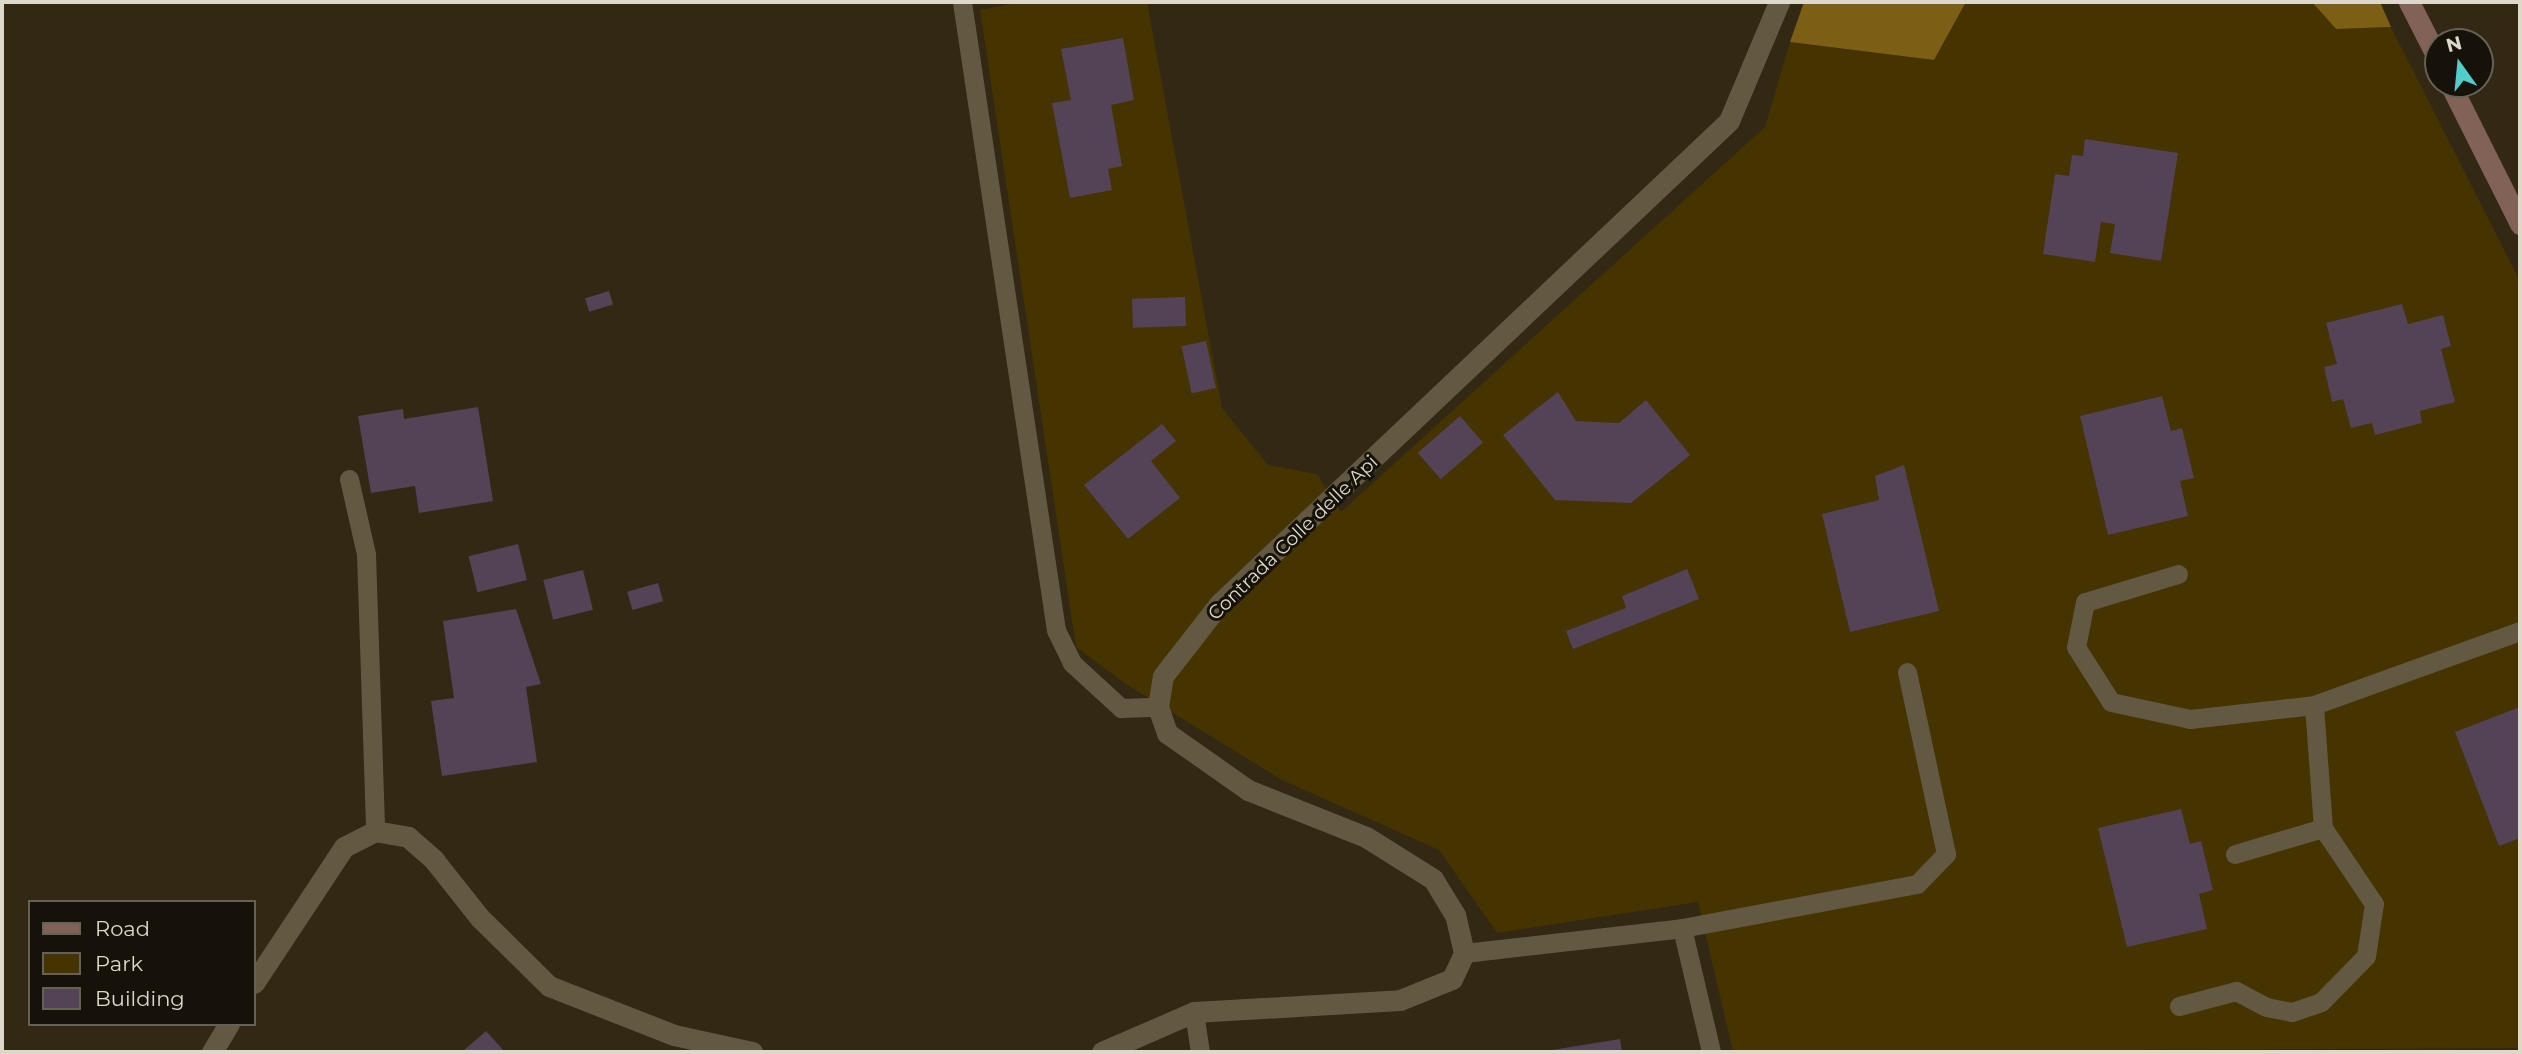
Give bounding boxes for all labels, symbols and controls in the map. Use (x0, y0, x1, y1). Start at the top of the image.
north arrow (2424, 28, 2494, 98)
text: N (2444, 31, 2464, 57)
street label: Contrada Colle delle Api (1203, 451, 1383, 625)
legend (28, 900, 256, 1026)
text: Road (95, 916, 150, 941)
text: Park (95, 951, 143, 976)
text: Building (95, 986, 185, 1011)

